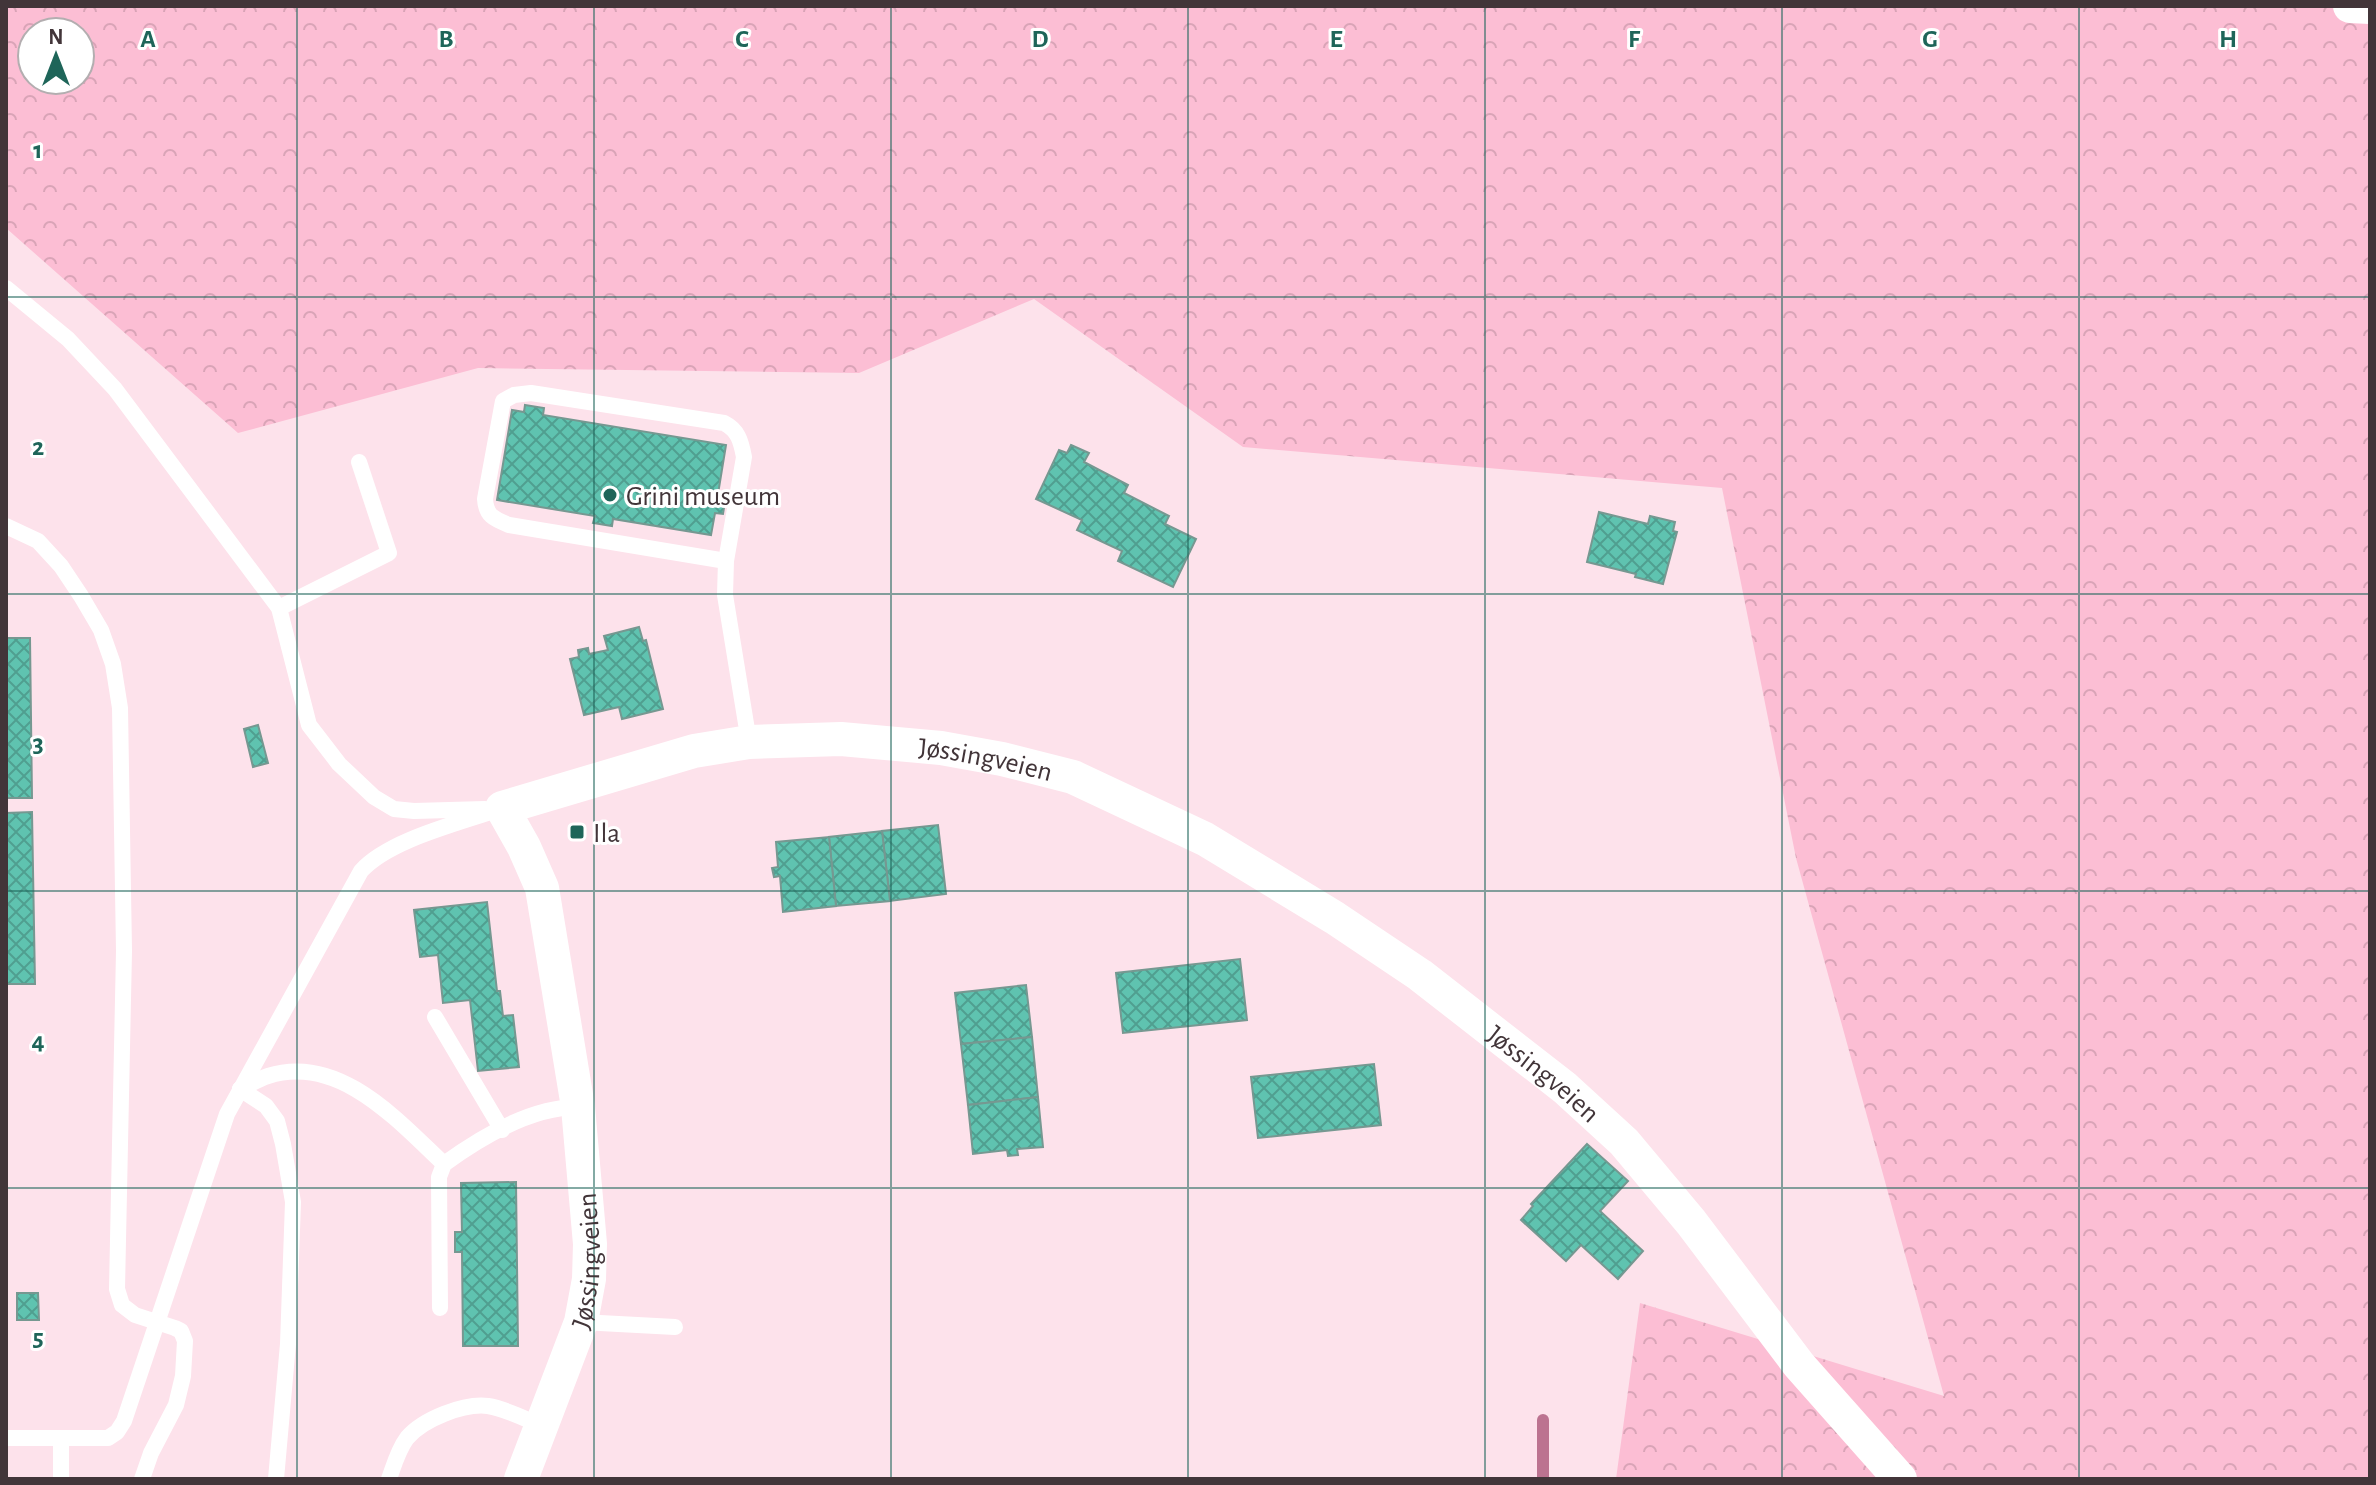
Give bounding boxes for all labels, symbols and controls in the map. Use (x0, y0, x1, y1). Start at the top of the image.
north arrow (16, 16, 96, 96)
text: N (48, 26, 64, 48)
text: A (140, 26, 156, 52)
text: B (438, 26, 454, 52)
text: C (735, 26, 749, 52)
text: D (1031, 26, 1049, 52)
text: E (1329, 26, 1343, 52)
text: F (1628, 26, 1641, 52)
text: G (1922, 26, 1938, 52)
text: H (2219, 26, 2237, 52)
text: 1 (33, 137, 43, 163)
text: 2 (32, 434, 44, 460)
place label: Grini museum (626, 483, 780, 511)
marker: Grini museum (601, 486, 619, 504)
text: 3 (32, 731, 44, 757)
street label: Jøssingveien (917, 734, 1055, 787)
place label: Ila (593, 820, 620, 848)
marker: Ila (568, 823, 586, 841)
street label: Jøssingveien (1481, 1021, 1604, 1128)
text: 4 (31, 1028, 45, 1054)
street label: Jøssingveien (568, 1192, 606, 1333)
text: 5 (32, 1325, 44, 1351)

